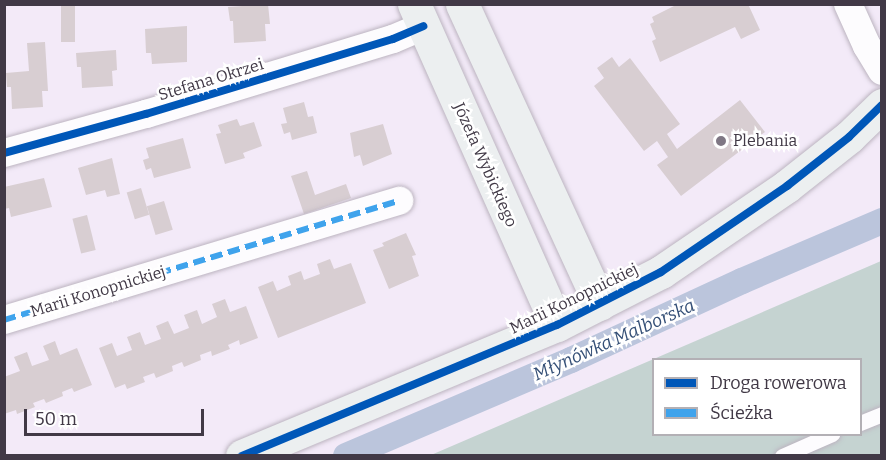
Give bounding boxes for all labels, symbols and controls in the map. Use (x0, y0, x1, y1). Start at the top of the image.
street label: Stefana Okrzei (156, 55, 266, 105)
street label: Józefa Wybickiego (449, 100, 521, 230)
place label: Plebania (733, 131, 797, 151)
marker: Plebania (714, 134, 728, 148)
street label: Marii Konopnickiej (507, 260, 641, 338)
street label: Marii Konopnickiej (28, 262, 168, 322)
water label: Młynówka Malborska (530, 295, 698, 385)
legend (652, 358, 862, 436)
text: Droga rowerowa (710, 372, 847, 394)
scale bar (27, 397, 207, 435)
text: Ścieżka (710, 402, 773, 424)
text: 50 m (35, 408, 77, 430)

